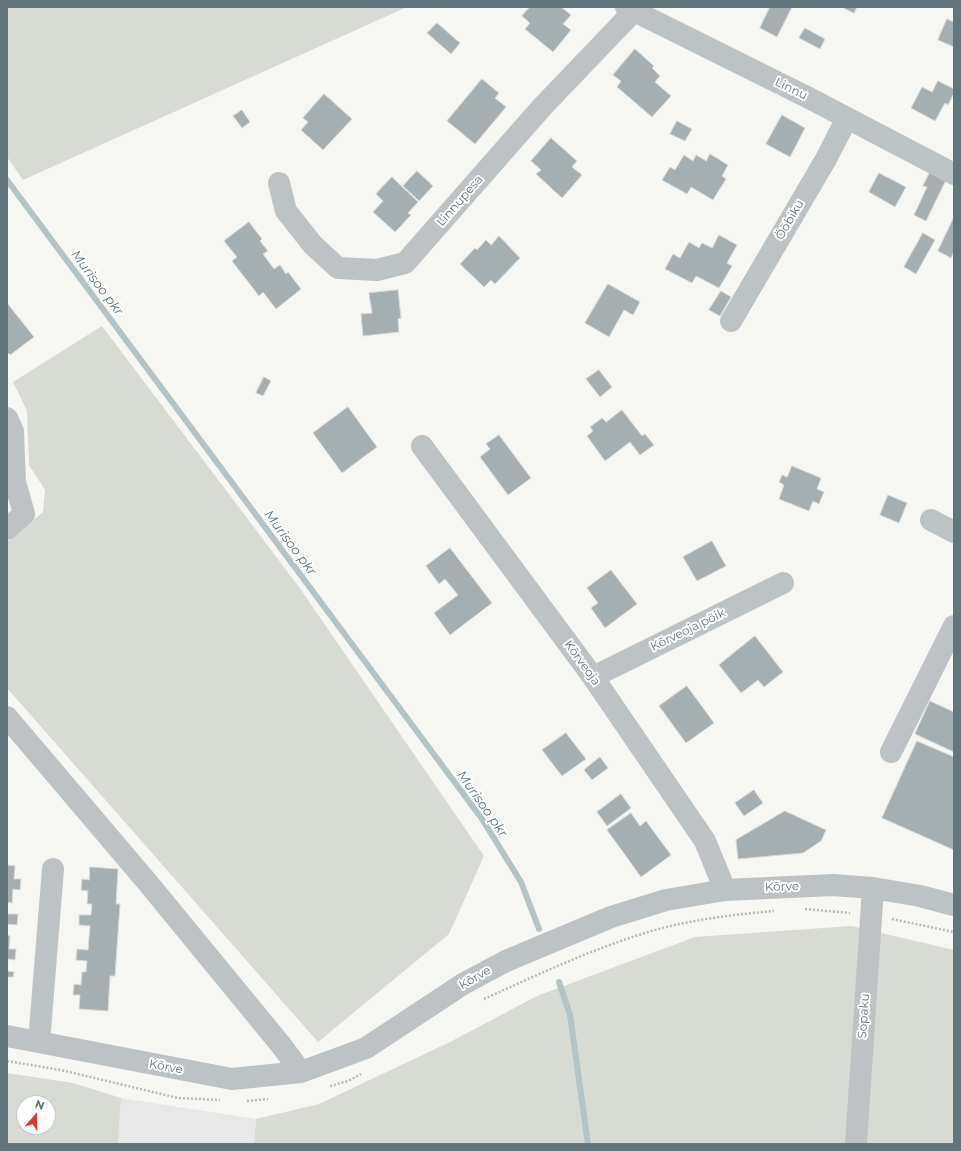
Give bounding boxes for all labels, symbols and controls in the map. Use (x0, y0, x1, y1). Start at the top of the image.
street label: Linnu (772, 75, 810, 103)
street label: Linnupesa (434, 173, 486, 229)
street label: Ööbiku (773, 197, 807, 243)
water label: Murisoo pkr (67, 247, 127, 319)
water label: Murisoo pkr (260, 507, 320, 579)
street label: Kõrveoja põik (648, 606, 728, 654)
street label: Kõrveoja (561, 638, 603, 688)
water label: Murisoo pkr (453, 768, 511, 840)
street label: Kõrve (765, 879, 799, 895)
street label: Kõrve (457, 963, 493, 993)
street label: Sopaku (855, 993, 873, 1039)
street label: Kõrve (148, 1057, 184, 1077)
north arrow (16, 1095, 56, 1135)
text: N (33, 1097, 46, 1113)

